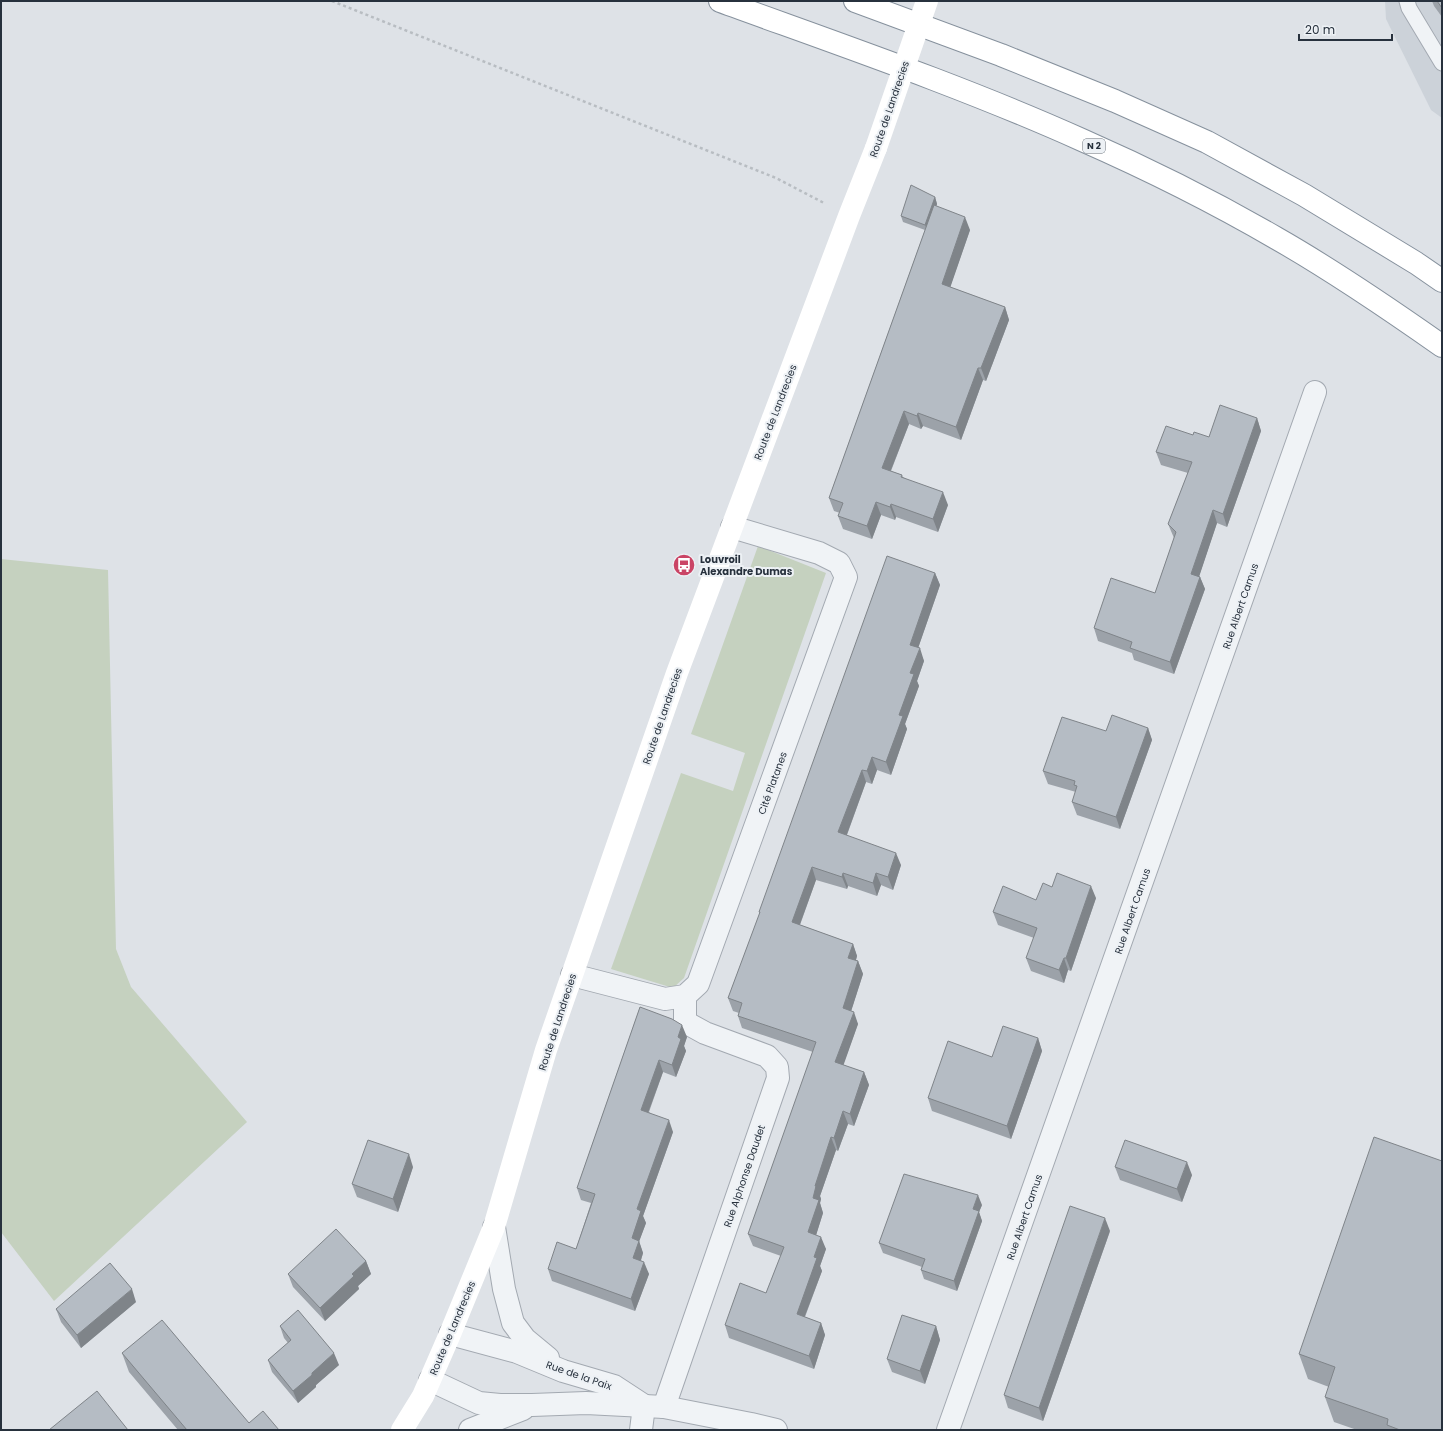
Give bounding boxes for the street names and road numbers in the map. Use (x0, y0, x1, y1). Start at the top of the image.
street label: Route de Landrecies (866, 59, 913, 159)
road number: N 2 (1083, 139, 1105, 153)
street label: Route de Landrecies (750, 362, 801, 462)
street label: Rue Albert Camus (1219, 561, 1262, 651)
street label: Route de Landrecies (639, 666, 686, 766)
street label: Cité Platanes (754, 750, 791, 817)
street label: Rue Albert Camus (1111, 866, 1154, 956)
street label: Route de Landrecies (535, 972, 580, 1073)
street label: Rue Alphonse Daudet (720, 1123, 769, 1229)
street label: Rue Albert Camus (1003, 1172, 1046, 1262)
street label: Route de Landrecies (426, 1279, 479, 1378)
street label: Rue de la Paix (544, 1357, 614, 1394)

